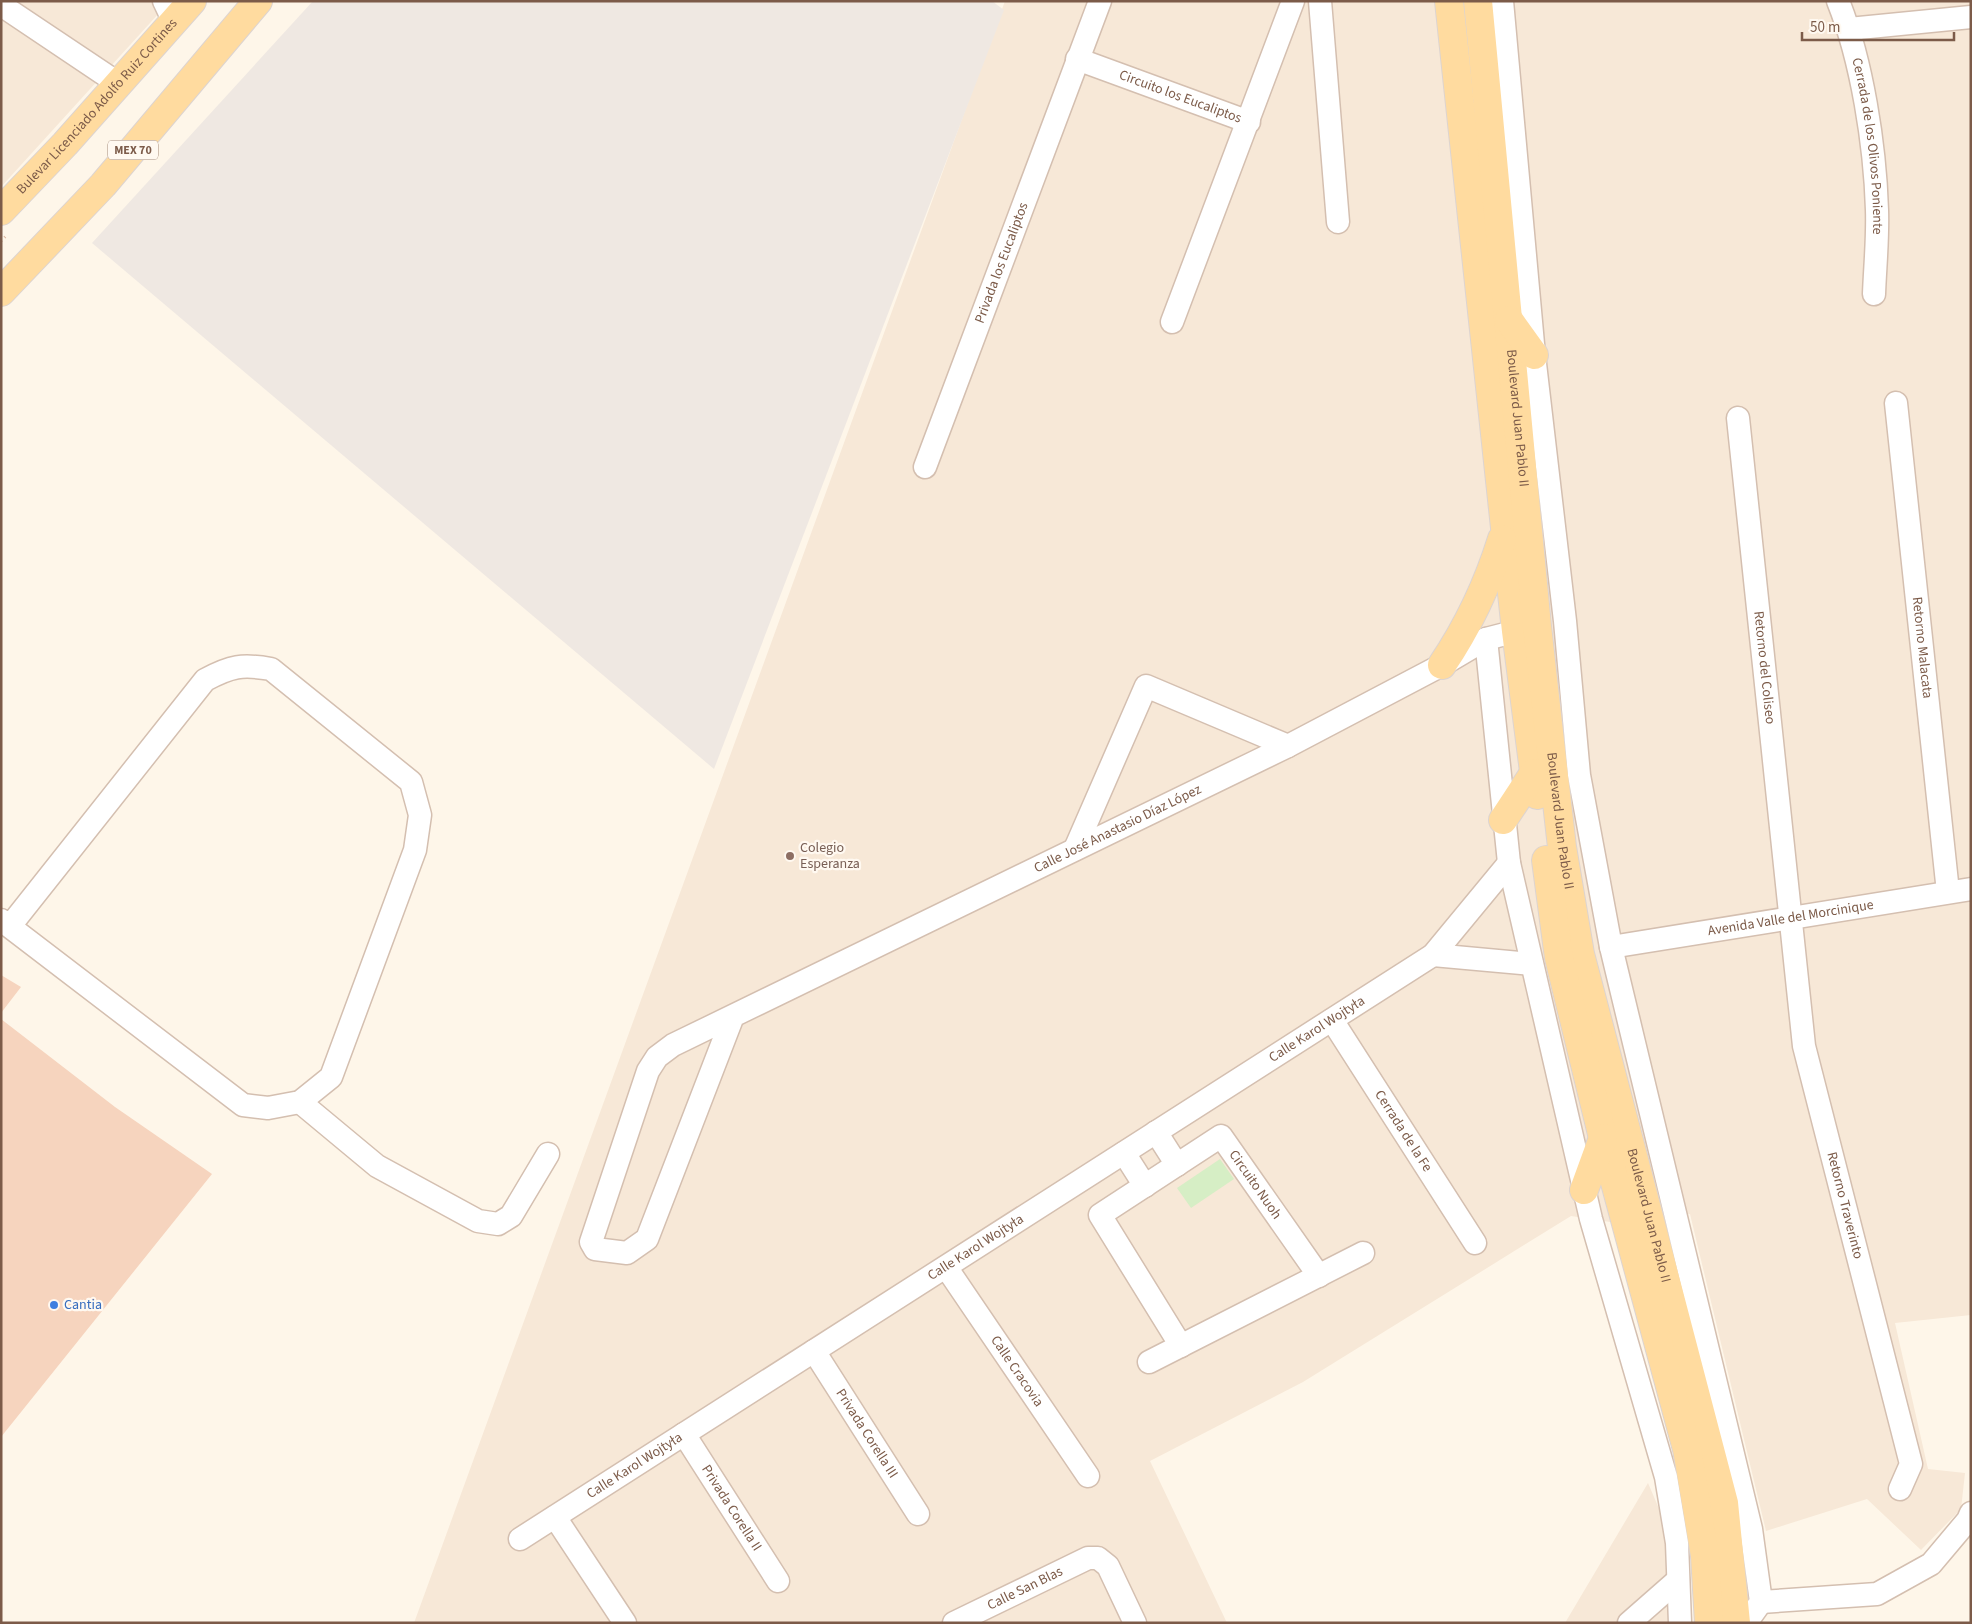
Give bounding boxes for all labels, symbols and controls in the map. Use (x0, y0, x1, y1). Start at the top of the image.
scale bar (1802, 10, 1954, 42)
street label: Bulevar Licenciado Adolfo Ruiz Cortines (12, 14, 182, 199)
text: 50 m (1810, 17, 1840, 38)
street label: Cerrada de los Olivos Poniente (1846, 56, 1887, 235)
street label: Circuito los Eucaliptos (1116, 65, 1245, 129)
road number: MEX 70 (108, 140, 158, 160)
street label: Privada los Eucaliptos (970, 199, 1034, 326)
street label: Boulevard Juan Pablo II (1501, 348, 1534, 488)
street label: Retorno Malacata (1907, 596, 1937, 700)
street label: Retorno del Coliseo (1748, 610, 1780, 725)
street label: Boulevard Juan Pablo II (1541, 751, 1579, 891)
street label: Calle José Anastasio Díaz López (1031, 780, 1205, 878)
place label: Colegio Esperanza (800, 838, 860, 874)
marker: Colegio Esperanza (784, 850, 796, 862)
street label: Avenida Valle del Morcinique (1706, 895, 1875, 941)
street label: Calle Karol Wojtyła (1265, 991, 1369, 1067)
street label: Cerrada de la Fe (1370, 1086, 1437, 1176)
street label: Circuito Nuoh (1224, 1146, 1286, 1223)
street label: Boulevard Juan Pablo II (1621, 1146, 1676, 1285)
street label: Retorno Traverinto (1822, 1150, 1868, 1261)
street label: Calle Karol Wojtyła (924, 1209, 1028, 1286)
place label: Cantia (64, 1295, 102, 1315)
marker: Cantia (48, 1299, 60, 1311)
street label: Calle Cracovia (985, 1332, 1048, 1411)
street label: Privada Corella III (831, 1385, 903, 1482)
street label: Calle Karol Wojtyła (583, 1428, 686, 1504)
street label: Privada Corella II (696, 1461, 766, 1555)
street label: Calle San Blas (984, 1562, 1066, 1615)

